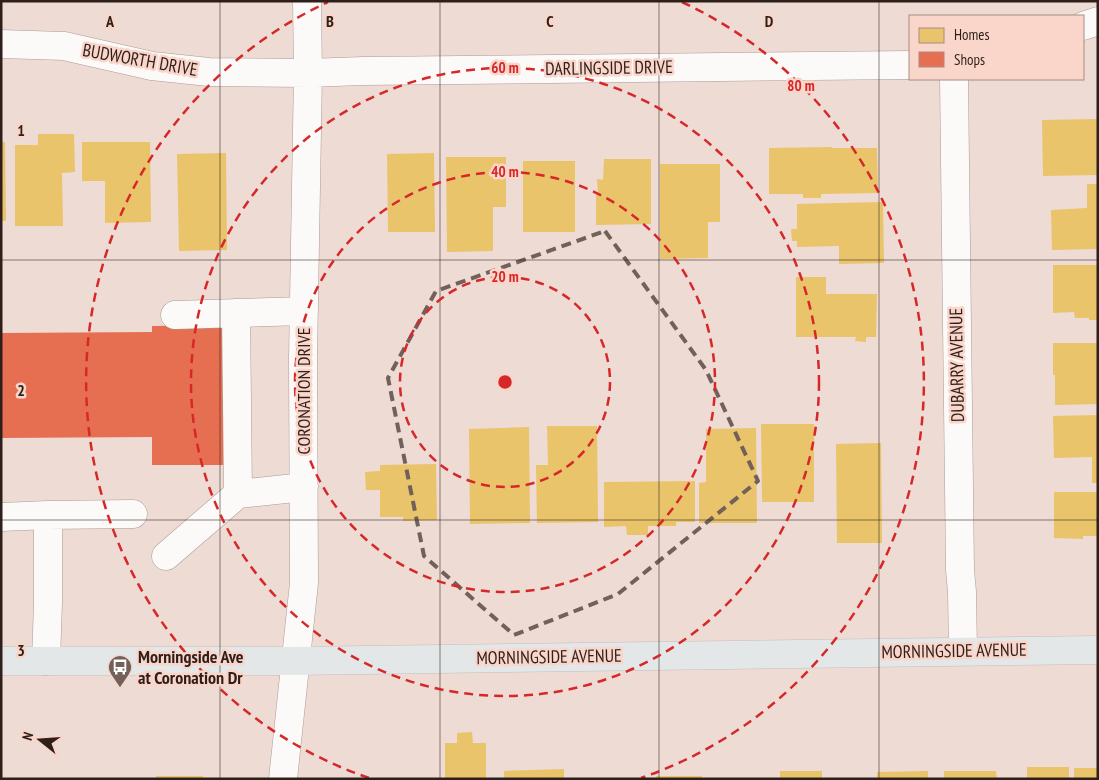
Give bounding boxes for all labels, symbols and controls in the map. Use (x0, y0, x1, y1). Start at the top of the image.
text: A (105, 11, 115, 31)
text: B (326, 11, 334, 31)
text: C (546, 11, 554, 31)
text: D (765, 11, 774, 31)
legend (909, 15, 1084, 80)
text: Homes (954, 25, 990, 44)
street label: BUDWORTH DRIVE (81, 38, 199, 81)
text: Shops (954, 50, 985, 69)
street label: DARLINGSIDE DRIVE (545, 55, 673, 80)
text: 60 m (491, 58, 519, 77)
text: 80 m (787, 76, 815, 95)
text: 1 (17, 120, 25, 140)
text: 40 m (491, 162, 519, 181)
text: 20 m (491, 267, 519, 286)
street label: DUBARRY AVENUE (944, 308, 969, 422)
street label: CORONATION DRIVE (292, 328, 315, 454)
centre of rings (496, 373, 514, 391)
text: 2 (17, 380, 25, 400)
street label: MORNINGSIDE AVENUE (881, 638, 1027, 663)
text: 3 (17, 640, 25, 660)
street label: MORNINGSIDE AVENUE (476, 644, 622, 669)
place label: Morningside Ave at Coronation Dr (138, 645, 244, 689)
bus stop icon: Morningside Ave at Coronation Dr (107, 654, 133, 688)
north arrow (15, 715, 65, 765)
text: N (18, 730, 37, 742)

